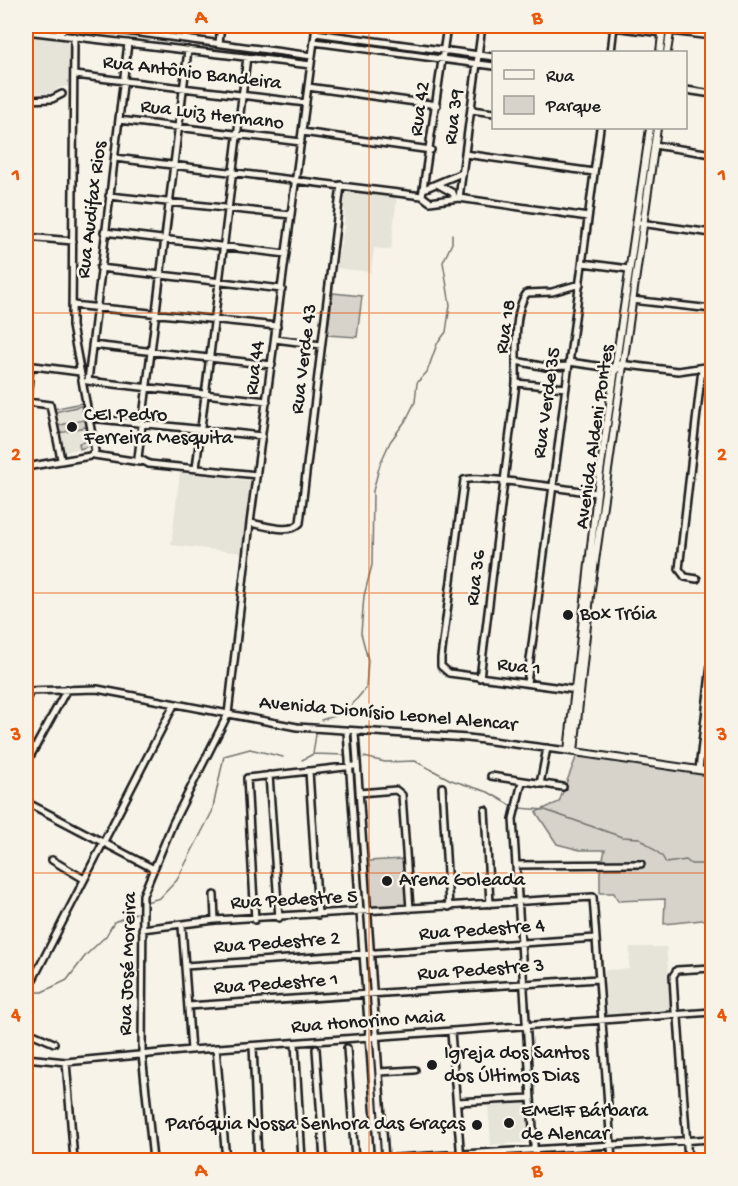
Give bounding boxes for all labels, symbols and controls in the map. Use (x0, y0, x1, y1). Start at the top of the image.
text: A (194, 8, 209, 31)
text: B (531, 8, 543, 31)
legend (492, 51, 687, 129)
street label: Rua Antônio Bandeira (101, 52, 284, 96)
text: Rua (546, 67, 575, 88)
street label: Rua 42 (406, 80, 436, 138)
street label: Rua 39 (440, 88, 470, 146)
street label: Rua Luiz Hermano (139, 96, 285, 136)
text: Parque (545, 97, 602, 118)
street label: Rua Audifax Rios (73, 139, 113, 280)
text: 1 (11, 165, 20, 188)
text: 1 (717, 165, 726, 188)
street label: Rua 18 (491, 298, 523, 356)
street label: Rua Verde 43 (287, 303, 323, 415)
street label: Rua 44 (241, 339, 271, 397)
street label: Avenida Aldeni Pontes (572, 343, 620, 531)
street label: Rua Verde 35 (529, 346, 567, 460)
place label: CEI Pedro Ferreira Mesquita (83, 405, 234, 451)
marker: CEI Pedro Ferreira Mesquita (65, 420, 79, 434)
text: 2 (11, 445, 21, 468)
text: 2 (717, 445, 727, 468)
street label: Rua 36 (462, 548, 492, 607)
place label: Box Tróia (579, 604, 657, 627)
marker: Box Tróia (561, 608, 575, 622)
street label: Rua 1 (496, 654, 542, 682)
street label: Avenida Dionísio Leonel Alencar (258, 692, 520, 738)
text: 3 (10, 725, 21, 748)
text: 3 (716, 725, 727, 748)
place label: Arena Goleada (399, 870, 526, 893)
marker: Arena Goleada (380, 874, 394, 888)
street label: Rua Pedestre 5 (230, 886, 358, 916)
street label: Rua José Moreira (115, 891, 143, 1036)
street label: Rua Pedestre 4 (418, 915, 546, 947)
street label: Rua Pedestre 2 (213, 928, 341, 960)
street label: Rua Pedestre 3 (417, 955, 545, 987)
street label: Rua Pedestre 1 (213, 969, 339, 1001)
text: 4 (10, 1005, 21, 1028)
text: 4 (716, 1005, 727, 1028)
street label: Rua Honorino Maia (290, 1006, 446, 1040)
place label: Igreja dos Santos dos Últimos Dias (444, 1043, 590, 1089)
marker: Igreja dos Santos dos Últimos Dias (425, 1058, 439, 1072)
place label: EMEIF Bárbara de Alencar (521, 1101, 649, 1147)
place label: Paróquia Nossa Senhora das Graças (165, 1114, 466, 1137)
marker: EMEIF Bárbara de Alencar (502, 1116, 516, 1130)
marker: Paróquia Nossa Senhora das Graças (470, 1118, 484, 1132)
text: A (194, 1161, 209, 1184)
text: B (531, 1161, 543, 1184)

